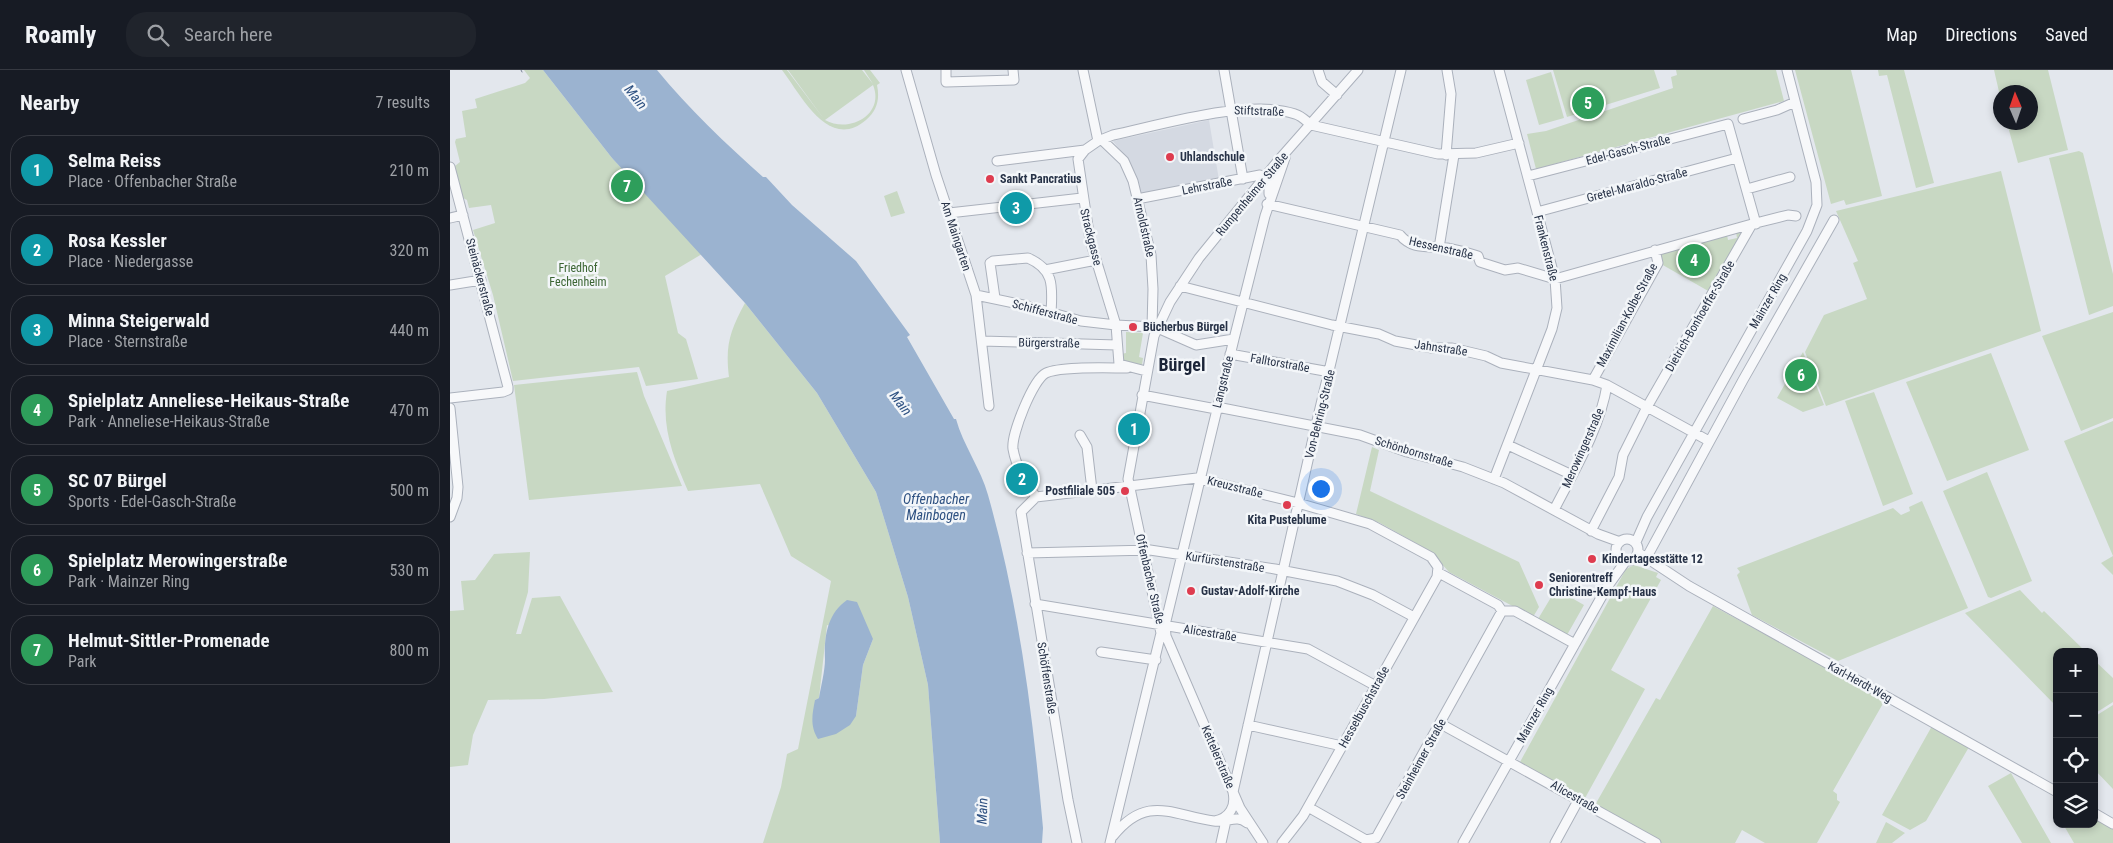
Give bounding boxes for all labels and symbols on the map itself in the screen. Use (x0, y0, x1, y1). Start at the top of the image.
water label: Main (621, 82, 651, 112)
pin: 5 (1572, 84, 1604, 122)
north arrow (1993, 85, 2038, 130)
street label: Stiftstraße (1234, 103, 1285, 119)
street label: Edel-Gasch-Straße (1584, 132, 1672, 168)
street label: Rumpenheimer Straße (1213, 149, 1291, 239)
place label: Uhlandschule (1180, 150, 1245, 164)
marker: Uhlandschule (1164, 151, 1176, 163)
street label: Gretel-Maraldo-Straße (1585, 165, 1689, 205)
pin: 7 (611, 167, 643, 205)
place label: Sankt Pancratius (1000, 172, 1082, 186)
marker: Sankt Pancratius (984, 173, 996, 185)
street label: Lehrstraße (1181, 174, 1234, 198)
pin: 3 (1000, 189, 1032, 227)
street label: Arnoldstraße (1130, 196, 1158, 259)
street label: Am Maingarten (938, 199, 974, 273)
street label: Strackgasse (1077, 207, 1105, 267)
street label: Frankenstraße (1531, 214, 1561, 283)
street label: Hessenstraße (1407, 234, 1475, 262)
street label: Steinäckerstraße (463, 237, 497, 318)
pin: 4 (1678, 241, 1710, 279)
street label: Dietrich-Bonhoeffer-Straße (1662, 258, 1738, 374)
park label: Friedhof Fechenheim (549, 261, 607, 289)
street label: Maximilian-Kolbe-Straße (1594, 261, 1660, 369)
street label: Mainzer Ring (1747, 271, 1789, 331)
street label: Schifferstraße (1011, 297, 1080, 328)
place label: Bücherbus Bürgel (1143, 320, 1228, 334)
marker: Bücherbus Bürgel (1127, 321, 1139, 333)
street label: Bürgerstraße (1018, 335, 1080, 351)
street label: Jahnstraße (1414, 337, 1469, 359)
street label: Falltorstraße (1249, 351, 1311, 375)
district label: Bürgel (1159, 354, 1205, 375)
street label: Langstraße (1210, 354, 1236, 410)
pin: 6 (1785, 356, 1817, 394)
street label: Von-Behring-Straße (1302, 368, 1338, 460)
water label: Main (887, 388, 915, 418)
street label: Merowingerstraße (1559, 406, 1607, 490)
pin: 1 (1118, 410, 1150, 448)
street label: Schönbornstraße (1373, 433, 1455, 471)
pin: 2 (1006, 460, 1038, 498)
street label: Kreuzstraße (1206, 473, 1265, 501)
your location (1308, 476, 1334, 502)
place label: Postfiliale 505 (1045, 484, 1115, 498)
marker: Postfiliale 505 (1119, 485, 1131, 497)
water label: Offenbacher Mainbogen (903, 491, 970, 523)
marker: Kita Pusteblume (1281, 499, 1293, 511)
place label: Kita Pusteblume (1248, 513, 1327, 527)
street label: Offenbacher Straße (1133, 533, 1167, 626)
street label: Kurfürstenstraße (1185, 549, 1266, 575)
place label: Kindertagesstätte 12 (1602, 552, 1703, 566)
marker: Kindertagesstätte 12 (1586, 553, 1598, 565)
place label: Seniorentreff Christine-Kempf-Haus (1549, 571, 1657, 599)
marker: Seniorentreff Christine-Kempf-Haus (1533, 579, 1545, 591)
place label: Gustav-Adolf-Kirche (1201, 584, 1300, 598)
marker: Gustav-Adolf-Kirche (1185, 585, 1197, 597)
street label: Alicestraße (1182, 622, 1238, 644)
street label: Schöffenstraße (1034, 641, 1060, 715)
street label: Karl-Herdt-Weg (1825, 659, 1895, 705)
street label: Hesselbuschstraße (1336, 663, 1392, 750)
street label: Mainzer Ring (1514, 685, 1556, 745)
street label: Steinheimer Straße (1393, 716, 1449, 802)
street label: Kettelerstraße (1198, 723, 1238, 791)
street label: Alicestraße (1548, 778, 1602, 817)
water label: Main (974, 797, 990, 825)

